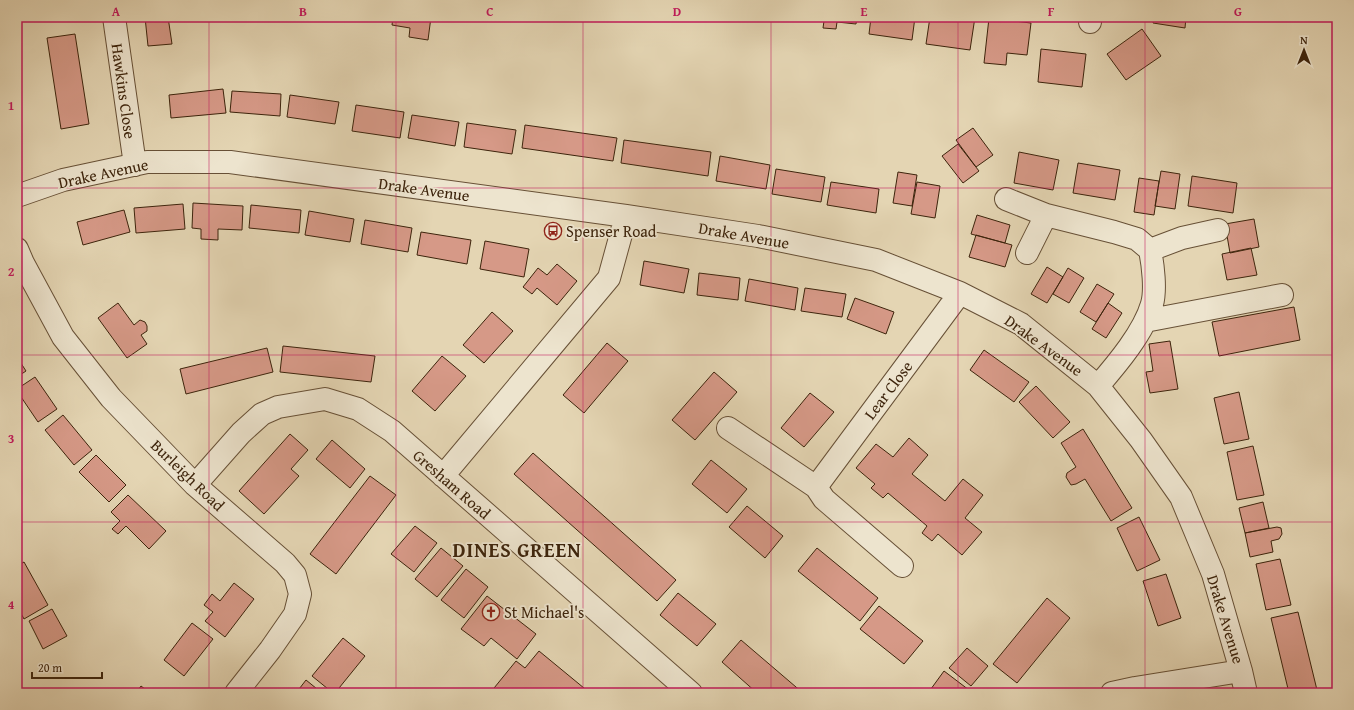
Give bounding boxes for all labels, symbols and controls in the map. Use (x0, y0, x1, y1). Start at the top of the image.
text: A (112, 2, 121, 21)
text: B (299, 2, 307, 21)
text: C (486, 2, 494, 21)
text: D (673, 2, 681, 21)
text: E (861, 2, 868, 21)
text: F (1048, 2, 1055, 21)
text: G (1234, 2, 1242, 21)
north arrow (1284, 30, 1324, 70)
text: N (1300, 32, 1308, 48)
street label: Hawkins Close (105, 42, 143, 140)
text: 1 (8, 96, 14, 115)
street label: Drake Avenue (56, 152, 150, 194)
street label: Drake Avenue (377, 171, 471, 207)
street label: Drake Avenue (697, 215, 791, 255)
place label: Spenser Road (566, 219, 657, 243)
bus stop icon: Spenser Road (543, 221, 563, 241)
text: 2 (8, 262, 15, 281)
street label: Drake Avenue (1000, 308, 1088, 382)
street label: Lear Close (858, 356, 918, 424)
text: 3 (8, 429, 14, 448)
street label: Burleigh Road (146, 433, 231, 517)
street label: Gresham Road (408, 443, 497, 525)
district label: DINES GREEN (452, 535, 582, 564)
street label: Drake Avenue (1201, 572, 1251, 666)
text: 4 (8, 595, 15, 614)
place label: St Michael's (504, 600, 584, 624)
church icon: St Michael's (481, 602, 501, 622)
scale bar (32, 654, 102, 680)
text: 20 m (38, 659, 62, 676)

